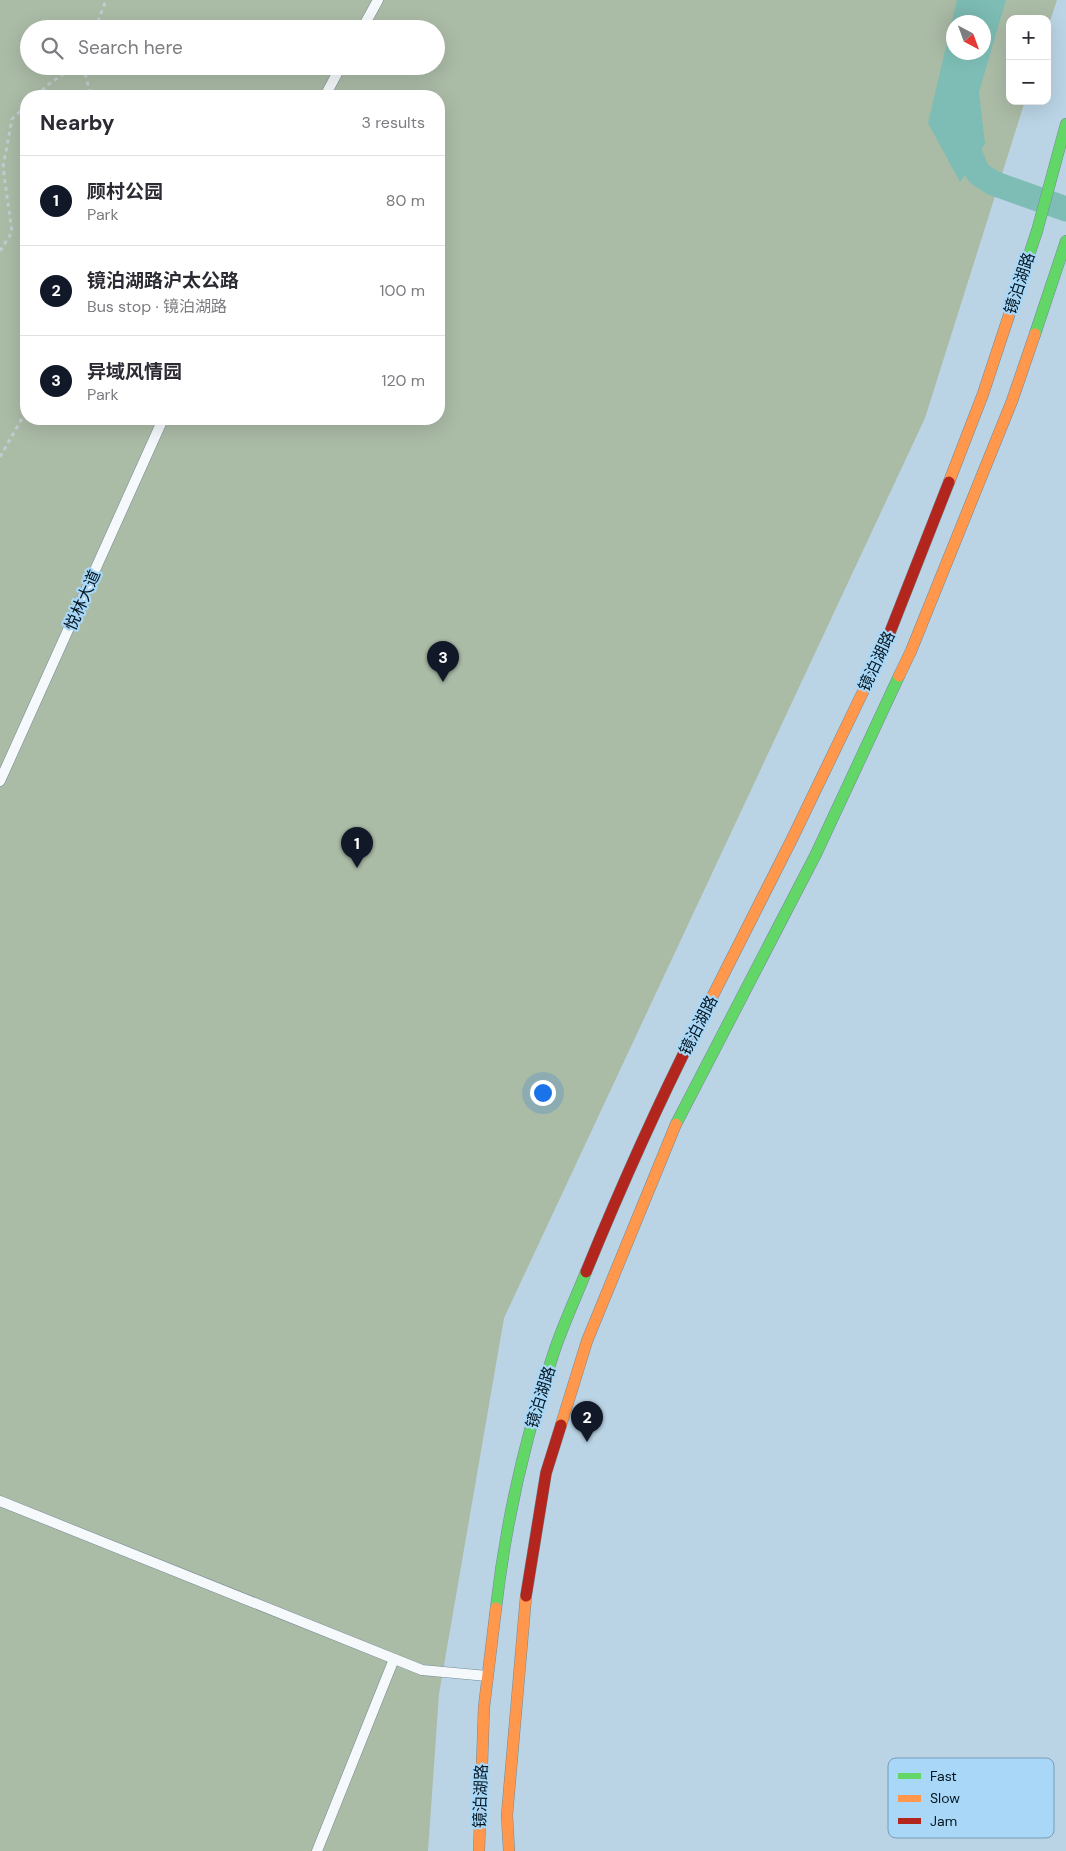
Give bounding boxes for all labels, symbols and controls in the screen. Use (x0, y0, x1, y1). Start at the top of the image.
north arrow (946, 15, 991, 60)
map controls (1006, 15, 1051, 105)
button: + (1006, 15, 1051, 60)
search box (20, 20, 445, 75)
icon: search (38, 34, 66, 62)
text: Search here (78, 35, 183, 60)
button: − (1006, 60, 1051, 105)
text: Nearby (40, 109, 114, 137)
text: 3 results (362, 112, 425, 133)
text: 顾村公园 (87, 179, 163, 204)
text: 1 (53, 190, 59, 211)
text: 80 m (386, 190, 425, 211)
text: Park (87, 204, 119, 225)
street label: 镜泊湖路 (1000, 249, 1039, 317)
text: 镜泊湖路沪太公路 (87, 268, 239, 293)
text: 2 (51, 280, 61, 301)
text: 100 m (380, 280, 425, 301)
text: Bus stop · 镜泊湖路 (87, 296, 227, 317)
text: 异域风情园 (87, 359, 182, 384)
text: 3 (51, 370, 61, 391)
text: 120 m (381, 370, 425, 391)
text: Park (87, 384, 119, 405)
street label: 悦林大道 (60, 567, 105, 634)
street label: 镜泊湖路 (853, 628, 899, 695)
pin: 3 (427, 641, 459, 682)
pin: 1 (341, 827, 373, 868)
street label: 镜泊湖路 (675, 992, 722, 1059)
your location (530, 1080, 556, 1106)
street label: 镜泊湖路 (521, 1363, 560, 1431)
pin: 2 (571, 1401, 603, 1442)
legend (888, 1758, 1054, 1838)
street label: 镜泊湖路 (469, 1764, 492, 1828)
text: Fast (930, 1767, 957, 1785)
text: Slow (930, 1789, 960, 1807)
text: Jam (930, 1812, 957, 1830)

